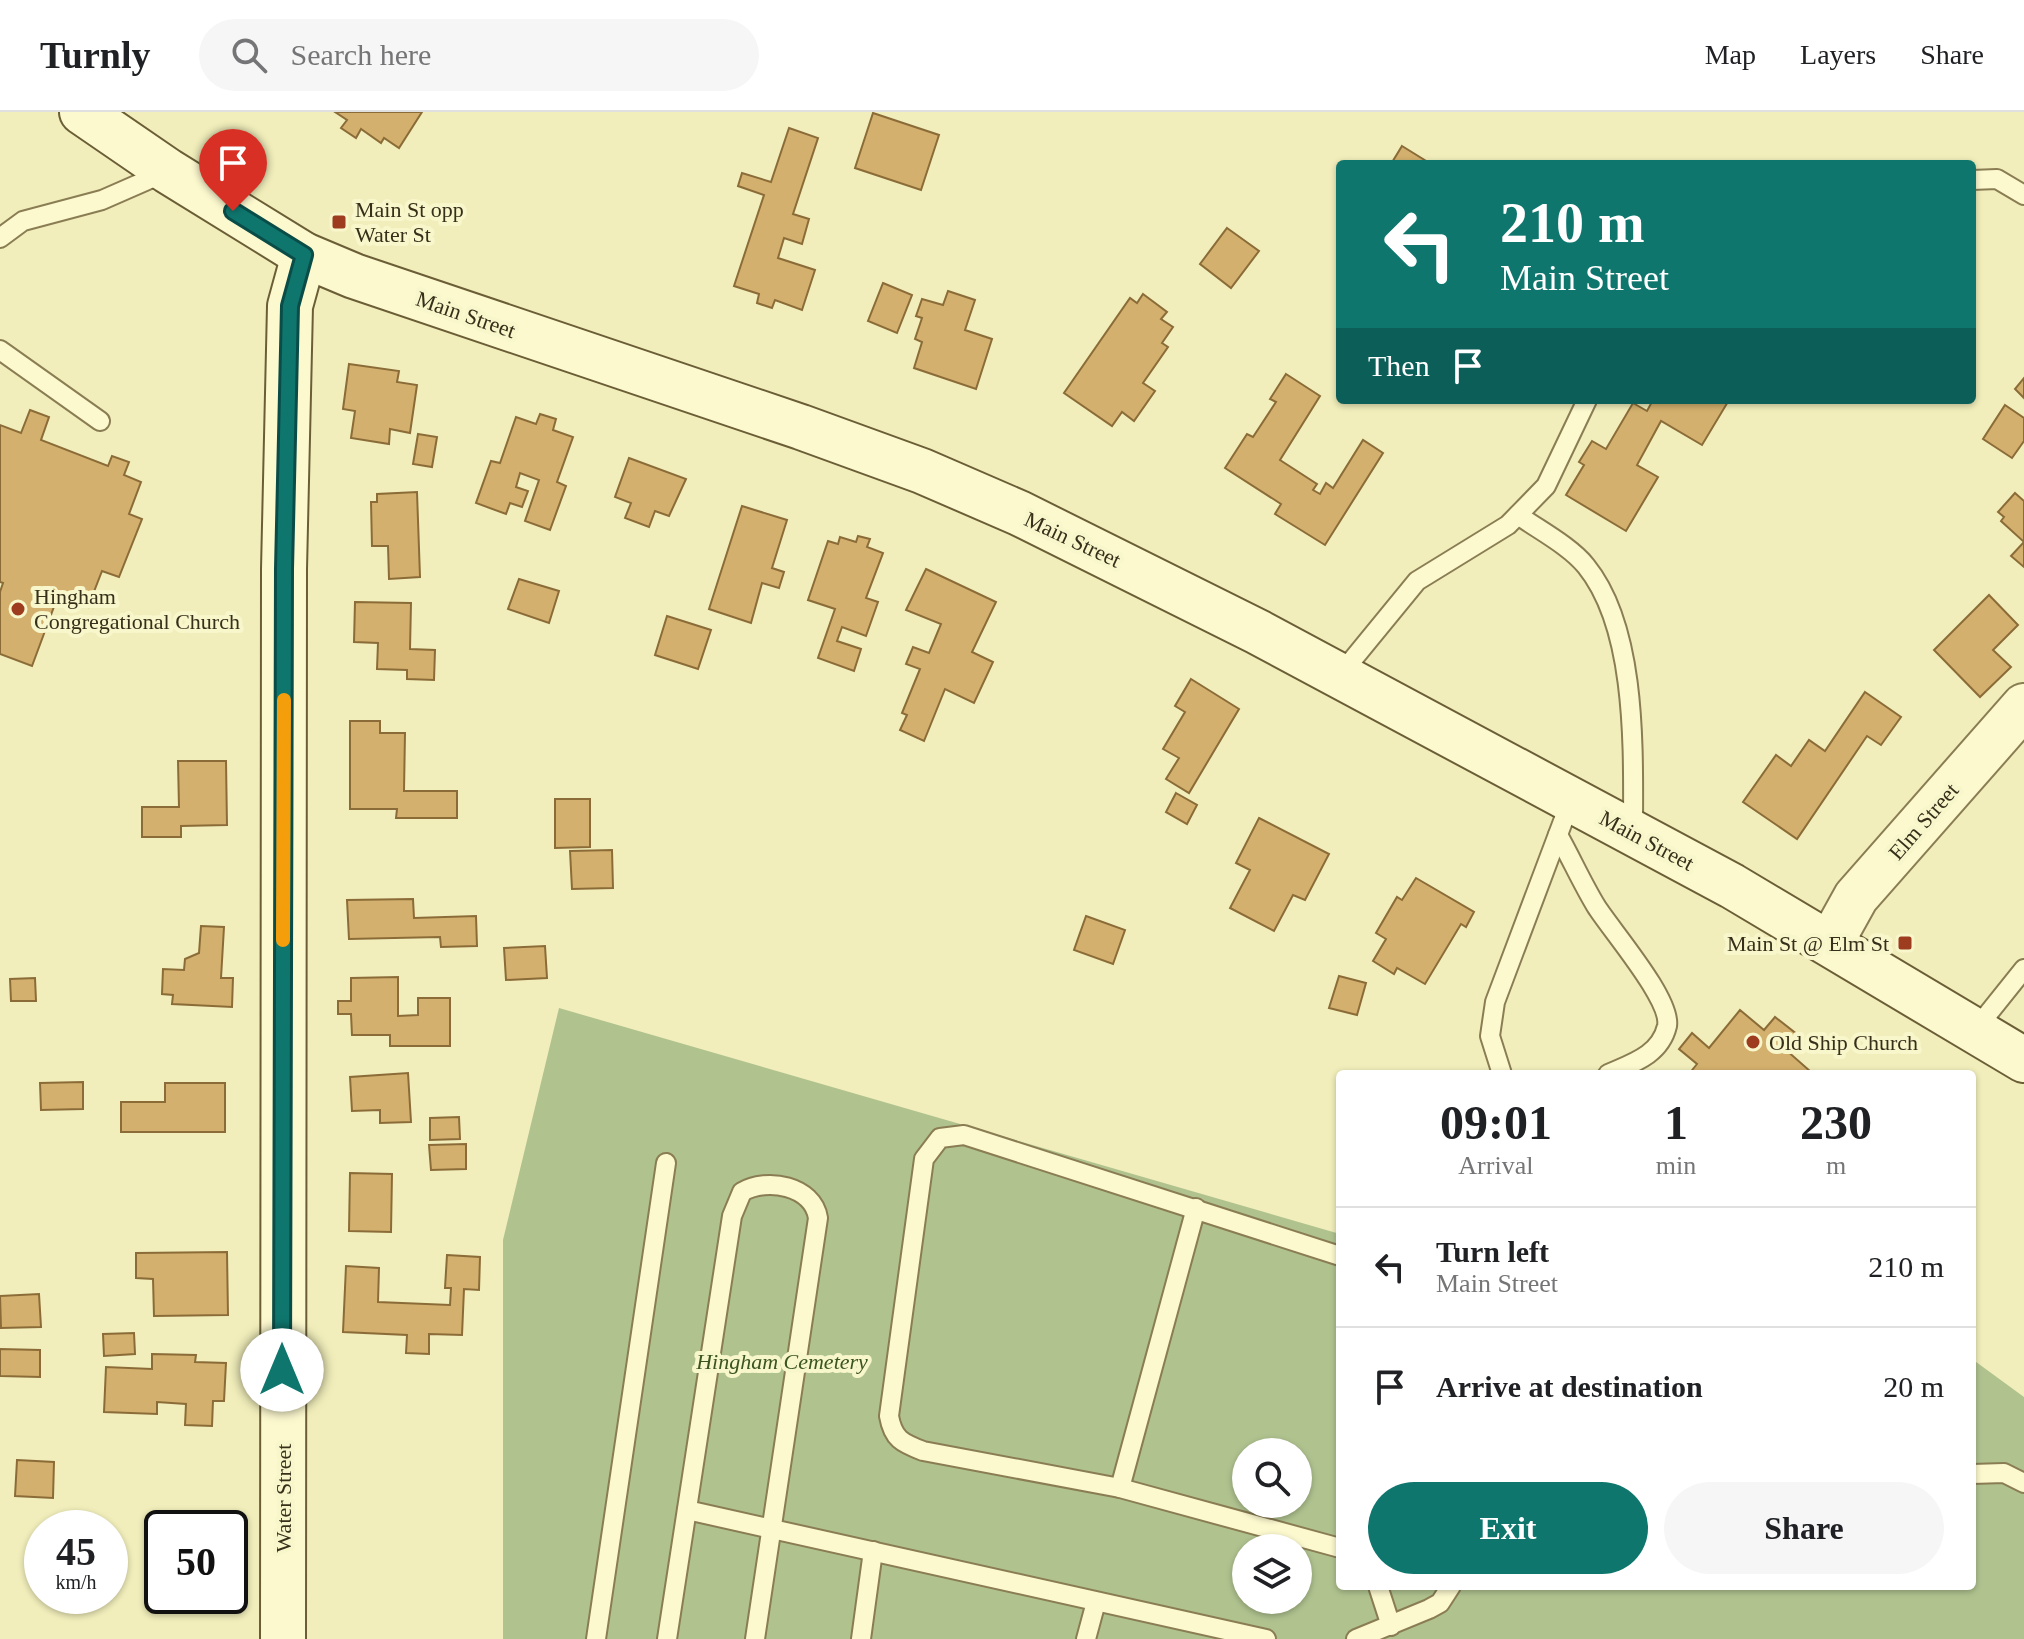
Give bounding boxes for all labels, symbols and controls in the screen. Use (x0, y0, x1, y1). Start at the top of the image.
search box (199, 19, 759, 91)
icon: search (227, 33, 271, 77)
text: Turnly (40, 34, 151, 76)
text: Search here (291, 38, 431, 71)
text: Map (1705, 39, 1756, 70)
text: Layers (1800, 39, 1876, 70)
text: Share (1920, 39, 1984, 70)
pin (199, 129, 267, 211)
icon: arrive (211, 141, 255, 185)
icon: left (1368, 192, 1472, 296)
text: 210 m (1500, 192, 1645, 254)
place label: Main St opp Water St (355, 197, 464, 247)
marker: Main St opp Water St (330, 213, 348, 231)
text: Main Street (1500, 258, 1669, 298)
street label: Main Street (413, 286, 519, 343)
icon: arrive (1446, 344, 1490, 388)
text: Then (1368, 349, 1430, 382)
street label: Main Street (1021, 506, 1125, 573)
place label: Hingham Congregational Church (34, 584, 240, 634)
marker: Hingham Congregational Church (9, 600, 27, 618)
street label: Elm Street (1883, 778, 1963, 865)
street label: Main Street (1595, 805, 1698, 876)
place label: Main St @ Elm St (1727, 931, 1889, 956)
marker: Main St @ Elm St (1896, 934, 1914, 952)
place label: Old Ship Church (1769, 1030, 1918, 1055)
marker: Old Ship Church (1744, 1033, 1762, 1051)
text: 09:01 (1440, 1096, 1552, 1149)
text: 1 (1664, 1096, 1688, 1149)
text: 230 (1800, 1096, 1872, 1149)
text: Arrival (1458, 1151, 1533, 1180)
text: min (1656, 1151, 1696, 1180)
text: m (1826, 1151, 1846, 1180)
text: Turn left (1436, 1235, 1549, 1268)
icon: left (1368, 1245, 1412, 1289)
text: 210 m (1868, 1250, 1944, 1283)
text: Main Street (1436, 1269, 1558, 1298)
position arrow (240, 1328, 324, 1412)
park label: Hingham Cemetery (695, 1349, 868, 1374)
icon: arrive (1368, 1365, 1412, 1409)
text: Arrive at destination (1436, 1370, 1703, 1403)
text: 20 m (1883, 1370, 1944, 1403)
map controls (1232, 1438, 1312, 1614)
button: search (1232, 1438, 1312, 1518)
street label: Water Street (271, 1444, 296, 1552)
button: Exit (1368, 1482, 1648, 1574)
button: Share (1664, 1482, 1944, 1574)
speed limit sign: 50 (144, 1510, 248, 1614)
text: 45 (56, 1529, 96, 1574)
button: layers (1232, 1534, 1312, 1614)
text: km/h (55, 1571, 97, 1593)

